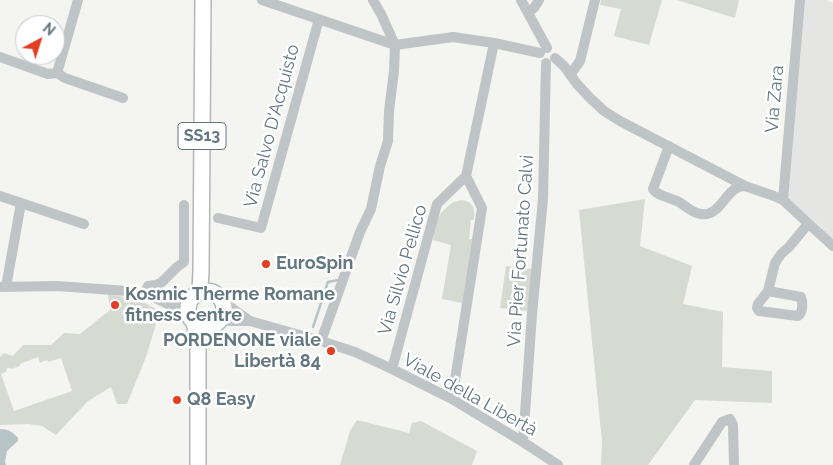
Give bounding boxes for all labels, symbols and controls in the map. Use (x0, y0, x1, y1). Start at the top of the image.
north arrow (15, 15, 65, 65)
text: N (40, 20, 58, 39)
street label: Via Salvo D'Acquisto (240, 42, 304, 210)
street label: Via Zara (761, 64, 789, 134)
road number: SS13 (178, 122, 226, 150)
street label: Via Pier Fortunato Calvi (504, 154, 538, 348)
street label: Via Silvio Pellico (374, 202, 432, 338)
place label: EuroSpin (276, 253, 353, 275)
marker: EuroSpin (260, 258, 272, 270)
place label: Kosmic Therme Romane fitness centre (125, 284, 335, 326)
marker: Kosmic Therme Romane fitness centre (109, 299, 121, 311)
place label: PORDENONE viale Libertà 84 (163, 330, 321, 372)
marker: PORDENONE viale Libertà 84 (325, 345, 337, 357)
street label: Viale della Libertà (399, 349, 541, 441)
place label: Q8 Easy (187, 389, 255, 411)
marker: Q8 Easy (171, 394, 183, 406)

